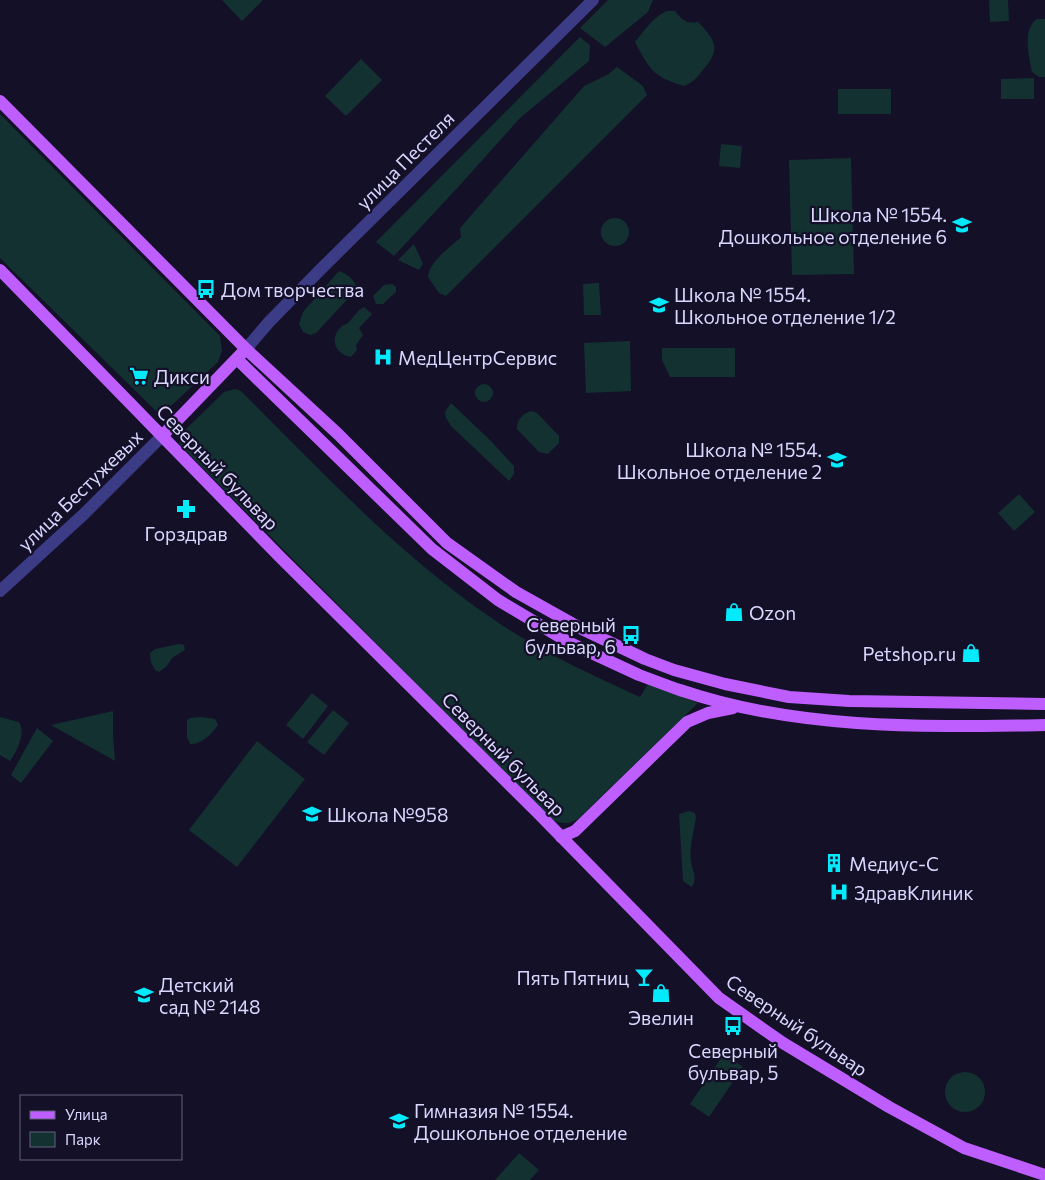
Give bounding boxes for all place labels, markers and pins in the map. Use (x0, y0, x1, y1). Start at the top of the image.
place label: Школа № 1554. Дошкольное отделение 6 (719, 203, 947, 248)
school or university icon: Школа № 1554. Дошкольное отделение 6 (951, 214, 973, 236)
bus stop icon: Дом творчества (195, 278, 217, 300)
place label: Дом творчества (221, 278, 364, 301)
place label: Школа № 1554. Школьное отделение 1/2 (674, 283, 896, 328)
school or university icon: Школа № 1554. Школьное отделение 1/2 (648, 294, 670, 316)
hospital icon: МедЦентрСервис (372, 346, 394, 368)
place label: МедЦентрСервис (398, 346, 557, 369)
supermarket icon: Дикси (128, 365, 150, 387)
place label: Дикси (154, 365, 210, 388)
place label: Школа № 1554. Школьное отделение 2 (617, 438, 822, 483)
school or university icon: Школа № 1554. Школьное отделение 2 (826, 449, 848, 471)
pharmacy icon: Горздрав (175, 498, 197, 520)
place label: Горздрав (144, 522, 228, 545)
shop icon: Ozon (723, 601, 745, 623)
place label: Ozon (749, 601, 796, 624)
place label: Северный бульвар, 6 (525, 613, 616, 658)
bus stop icon: Северный бульвар, 6 (620, 624, 642, 646)
place label: Petshop.ru (862, 642, 956, 665)
shop icon: Petshop.ru (960, 642, 982, 664)
school or university icon: Школа №958 (301, 803, 323, 825)
place label: Школа №958 (327, 803, 449, 826)
building icon: Медиус-С (823, 852, 845, 874)
place label: Медиус-С (849, 852, 939, 875)
hospital icon: ЗдравКлиник (828, 881, 850, 903)
place label: ЗдравКлиник (854, 881, 974, 904)
place label: Пять Пятниц (517, 966, 629, 989)
bar icon: Пять Пятниц (633, 966, 655, 988)
place label: Детский сад № 2148 (159, 973, 261, 1018)
shop icon: Эвелин (650, 982, 672, 1004)
school or university icon: Детский сад № 2148 (133, 984, 155, 1006)
place label: Эвелин (628, 1006, 694, 1029)
bus stop icon: Северный бульвар, 5 (722, 1015, 744, 1037)
place label: Северный бульвар, 5 (688, 1039, 778, 1084)
place label: Гимназия № 1554. Дошкольное отделение (414, 1099, 627, 1144)
school or university icon: Гимназия № 1554. Дошкольное отделение (388, 1110, 410, 1132)

